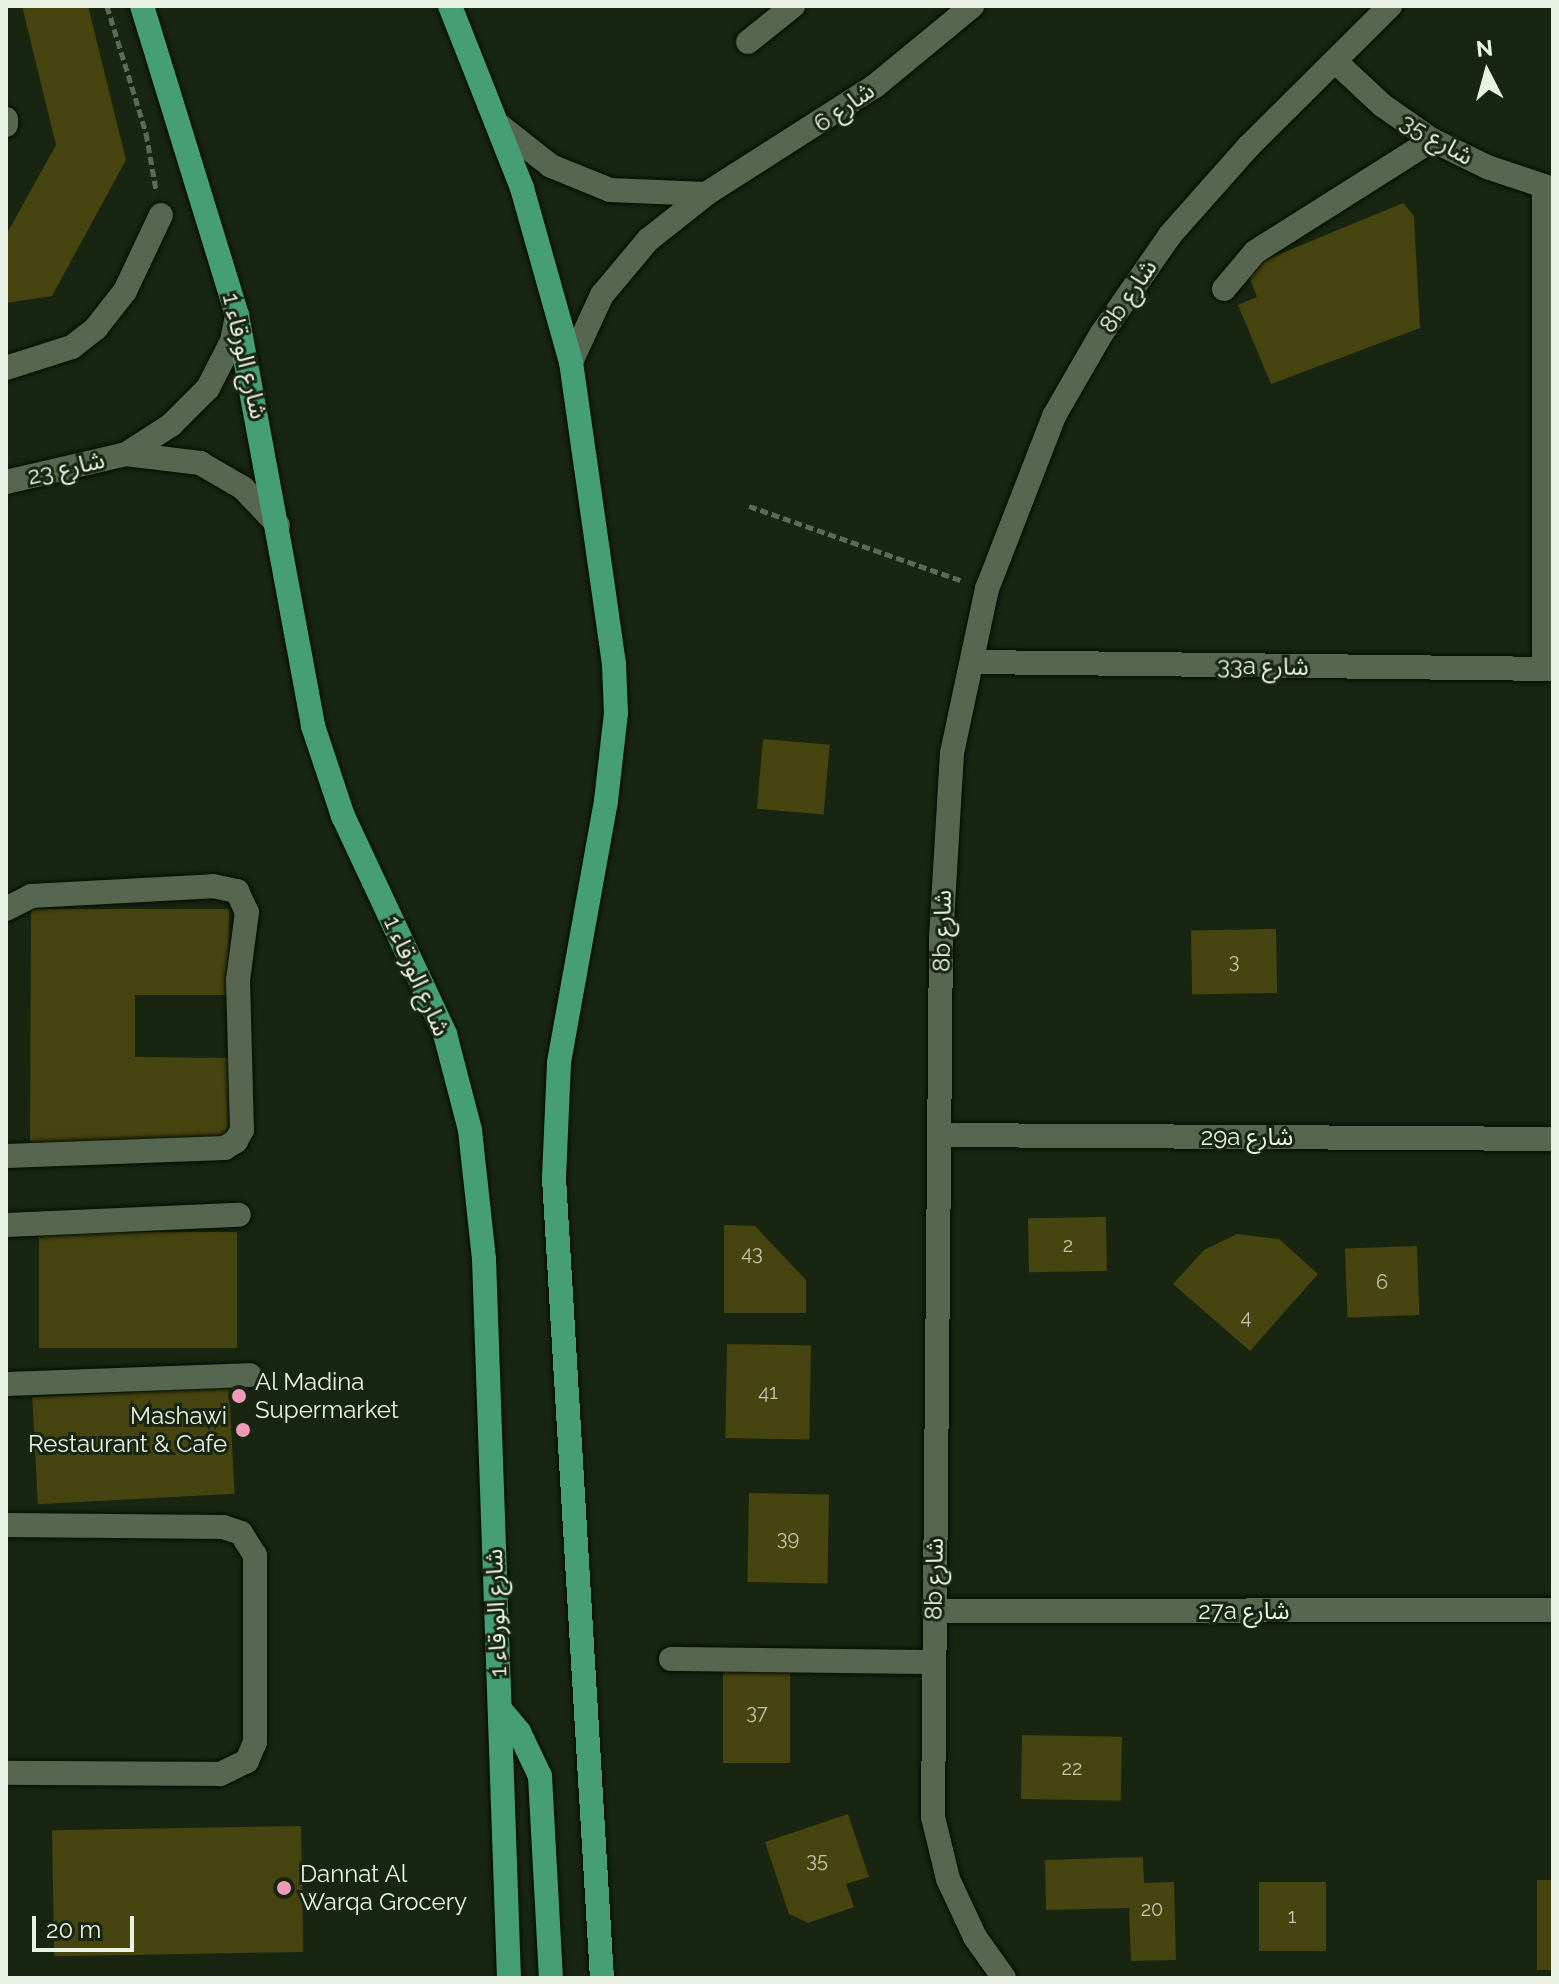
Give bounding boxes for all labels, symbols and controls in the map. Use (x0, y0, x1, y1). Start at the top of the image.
north arrow (1447, 32, 1527, 112)
text: N (1475, 34, 1494, 62)
street label: شارع 6 (808, 76, 880, 138)
street label: شارع 35 (1396, 107, 1478, 171)
street label: 8b شارع (1093, 254, 1163, 338)
street label: شارع الورقاء 1 (217, 290, 273, 422)
street label: شارع 23 (25, 445, 107, 491)
street label: 33a شارع (1217, 651, 1309, 681)
street label: 8b شارع (927, 890, 957, 972)
street label: شارع الورقاء 1 (378, 912, 456, 1040)
house number: 3 (1229, 949, 1239, 973)
street label: 29a شارع (1201, 1123, 1293, 1151)
house number: 2 (1063, 1233, 1073, 1257)
house number: 43 (741, 1241, 763, 1265)
house number: 6 (1376, 1270, 1388, 1294)
house number: 4 (1241, 1305, 1251, 1329)
place label: Al Madina Supermarket (255, 1368, 399, 1424)
house number: 41 (758, 1380, 778, 1404)
marker: Al Madina Supermarket (230, 1387, 248, 1405)
place label: Mashawi Restaurant & Cafe (28, 1402, 227, 1458)
marker: Mashawi Restaurant & Cafe (234, 1421, 252, 1439)
house number: 39 (777, 1526, 799, 1550)
street label: 8b شارع (919, 1538, 949, 1620)
street label: شارع الورقاء 1 (479, 1548, 513, 1678)
street label: 27a شارع (1198, 1597, 1290, 1625)
house number: 37 (746, 1700, 768, 1724)
house number: 22 (1062, 1756, 1082, 1780)
house number: 35 (806, 1848, 828, 1872)
place label: Dannat Al Warqa Grocery (300, 1860, 467, 1916)
marker: Dannat Al Warqa Grocery (275, 1879, 293, 1897)
house number: 20 (1141, 1897, 1163, 1921)
scale bar (36, 1900, 138, 1950)
house number: 1 (1288, 1904, 1296, 1928)
text: 20 m (46, 1915, 101, 1944)

